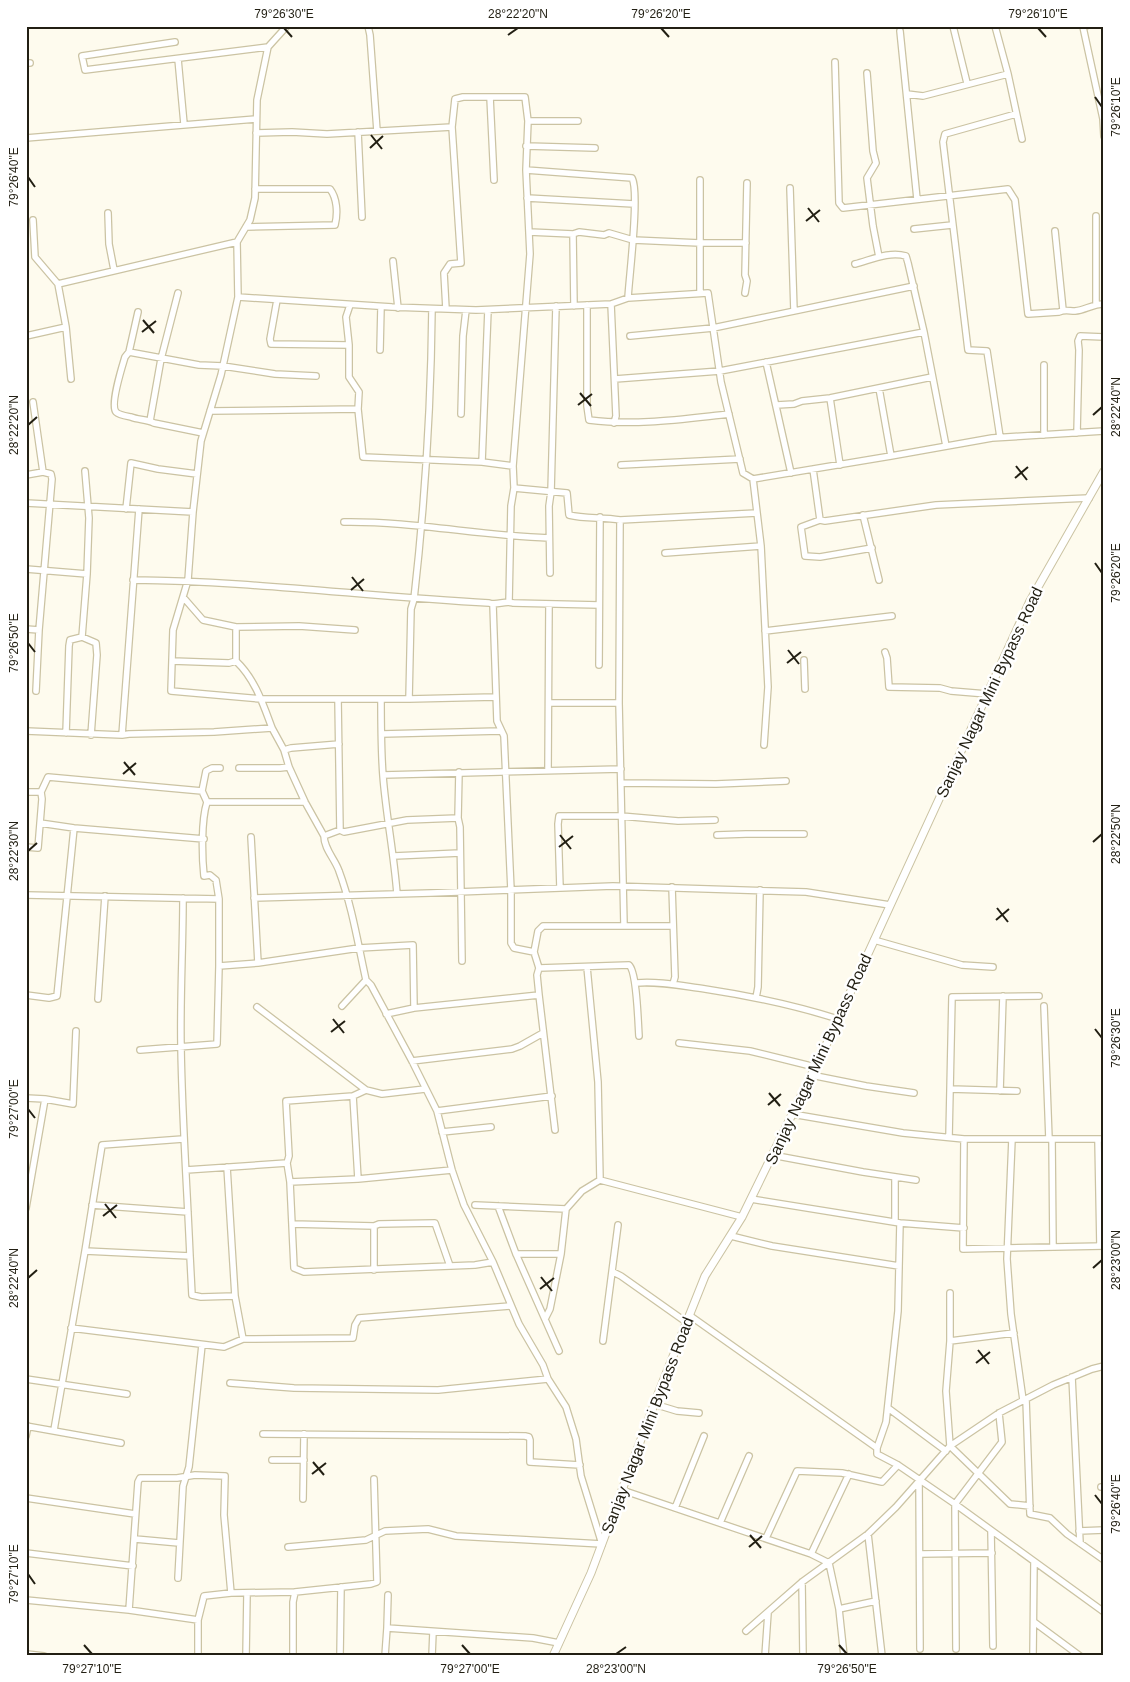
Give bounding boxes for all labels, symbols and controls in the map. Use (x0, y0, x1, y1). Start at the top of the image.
text: 79°26'30"E (254, 7, 314, 21)
text: 28°22'20"N (488, 7, 548, 21)
text: 79°26'20"E (631, 7, 691, 21)
text: 79°26'10"E (1008, 7, 1068, 21)
text: 79°26'10"E (1109, 77, 1123, 137)
text: 79°26'40"E (7, 147, 21, 207)
text: 28°22'40"N (1109, 377, 1123, 437)
text: 28°22'20"N (7, 395, 21, 455)
text: 79°26'20"E (1109, 543, 1123, 603)
street label: Sanjay Nagar Mini Bypass Road (933, 584, 1046, 800)
text: 79°26'50"E (7, 613, 21, 673)
text: 28°22'50"N (1109, 804, 1123, 864)
text: 28°22'30"N (7, 821, 21, 881)
street label: Sanjay Nagar Mini Bypass Road (762, 951, 875, 1167)
text: 79°26'30"E (1109, 1008, 1123, 1068)
text: 79°27'00"E (7, 1079, 21, 1139)
text: 28°23'00"N (1109, 1230, 1123, 1290)
text: 28°22'40"N (7, 1248, 21, 1308)
street label: Sanjay Nagar Mini Bypass Road (598, 1315, 697, 1536)
text: 79°26'40"E (1109, 1474, 1123, 1534)
text: 79°27'10"E (7, 1544, 21, 1604)
text: 79°27'10"E (62, 1662, 122, 1676)
text: 79°27'00"E (440, 1662, 500, 1676)
text: 28°23'00"N (586, 1662, 646, 1676)
text: 79°26'50"E (817, 1662, 877, 1676)

